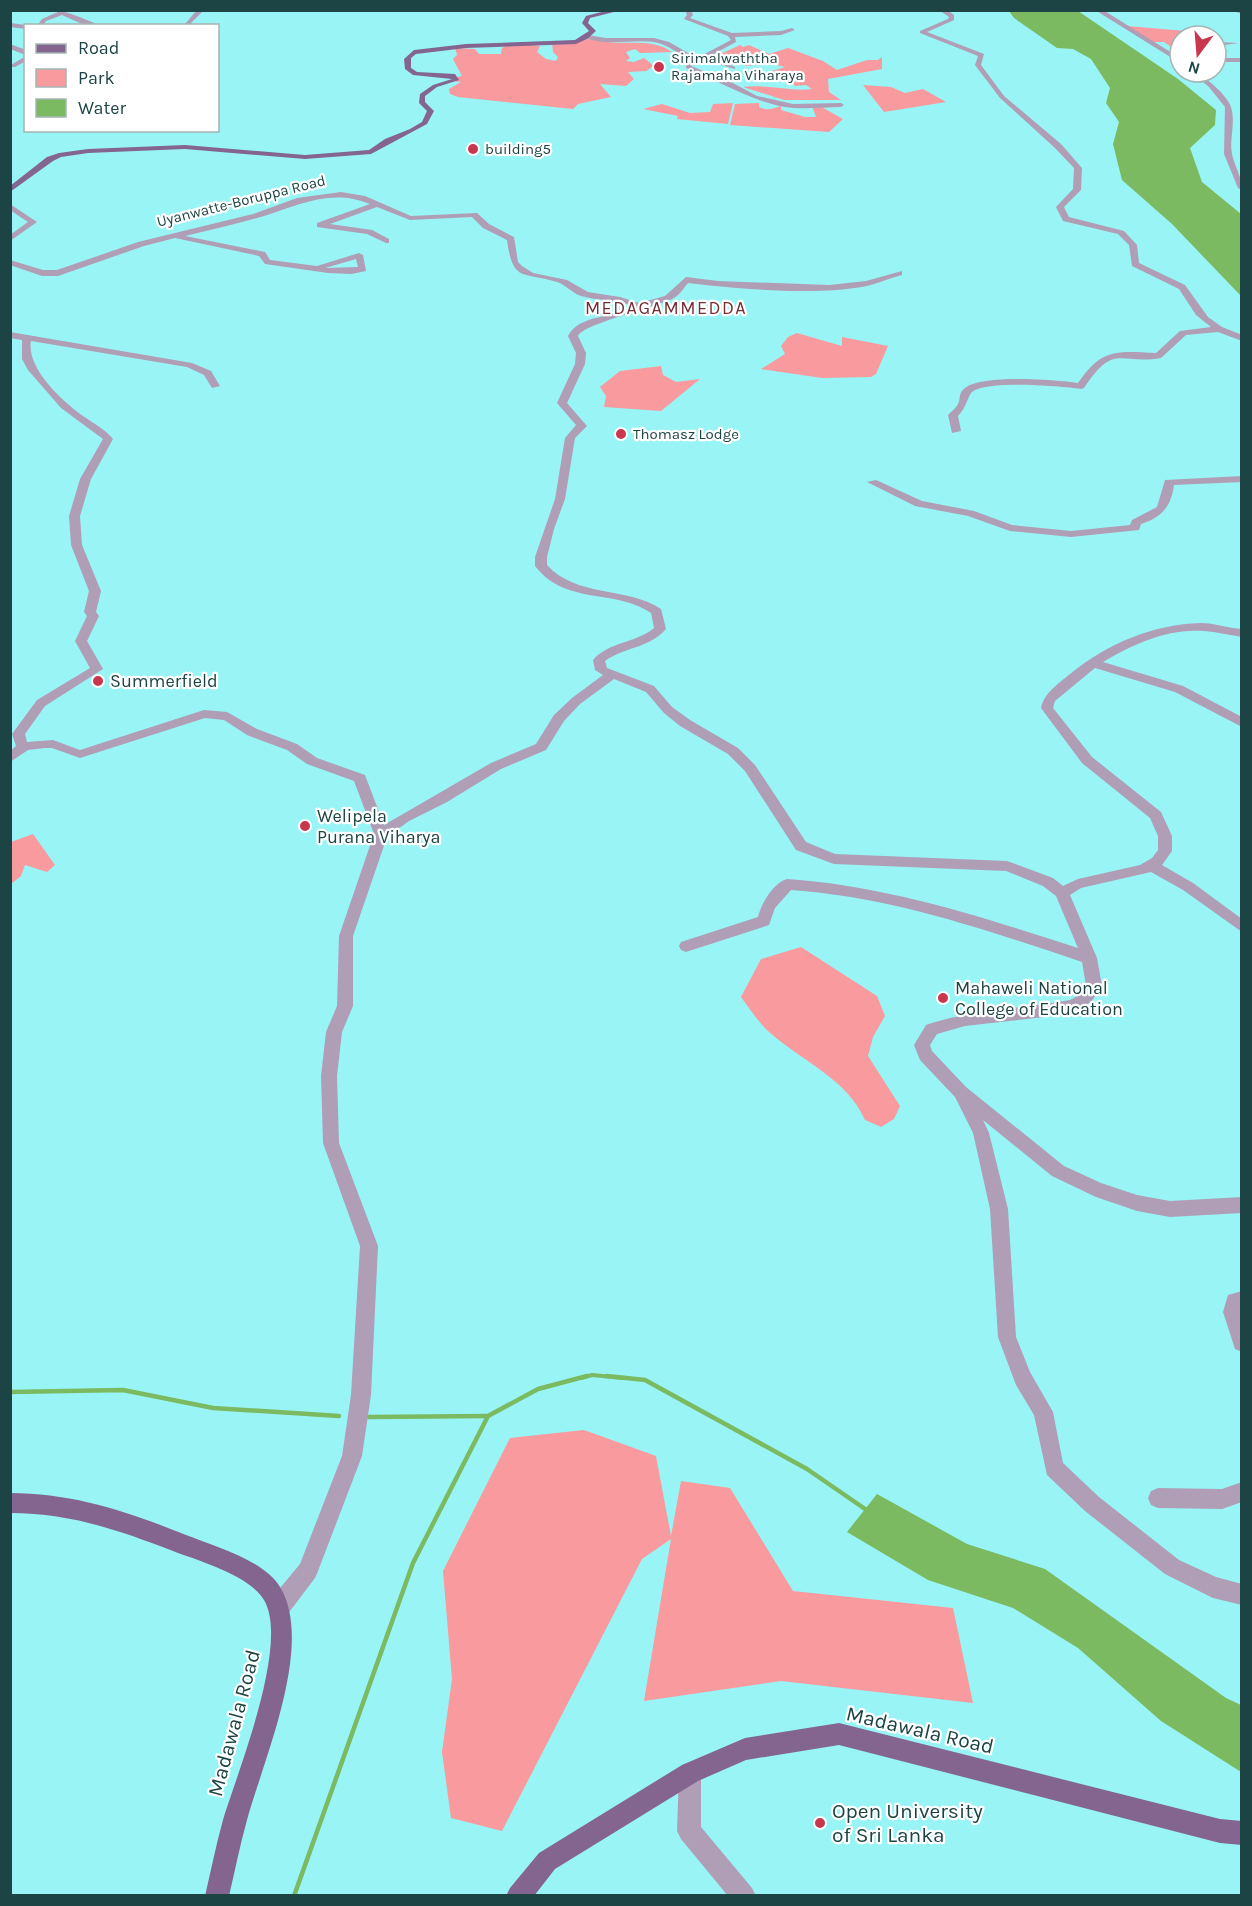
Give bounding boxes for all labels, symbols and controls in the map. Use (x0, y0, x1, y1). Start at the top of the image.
legend (24, 24, 219, 132)
north arrow (1168, 24, 1228, 84)
text: Road (78, 37, 119, 59)
place label: Sirimalwaththa Rajamaha Viharaya (671, 49, 804, 84)
text: N (1186, 57, 1202, 79)
marker: Sirimalwaththa Rajamaha Viharaya (652, 60, 666, 74)
text: Park (78, 67, 115, 89)
text: Water (78, 97, 126, 119)
place label: building5 (485, 140, 551, 158)
marker: building5 (466, 142, 480, 156)
street label: Uyanwatte-Boruppa Road (155, 171, 327, 231)
district label: MEDAGAMMEDDA (585, 297, 747, 319)
place label: Thomasz Lodge (633, 425, 739, 443)
marker: Thomasz Lodge (614, 427, 628, 441)
place label: Summerfield (110, 670, 218, 692)
marker: Summerfield (91, 674, 105, 688)
place label: Welipela Purana Viharya (317, 805, 440, 848)
marker: Welipela Purana Viharya (298, 819, 312, 833)
place label: Mahaweli National College of Education (955, 977, 1123, 1020)
marker: Mahaweli National College of Education (936, 991, 950, 1005)
street label: Madawala Road (203, 1647, 265, 1799)
street label: Madawala Road (844, 1701, 996, 1759)
place label: Open University of Sri Lanka (832, 1799, 983, 1847)
marker: Open University of Sri Lanka (813, 1816, 827, 1830)

